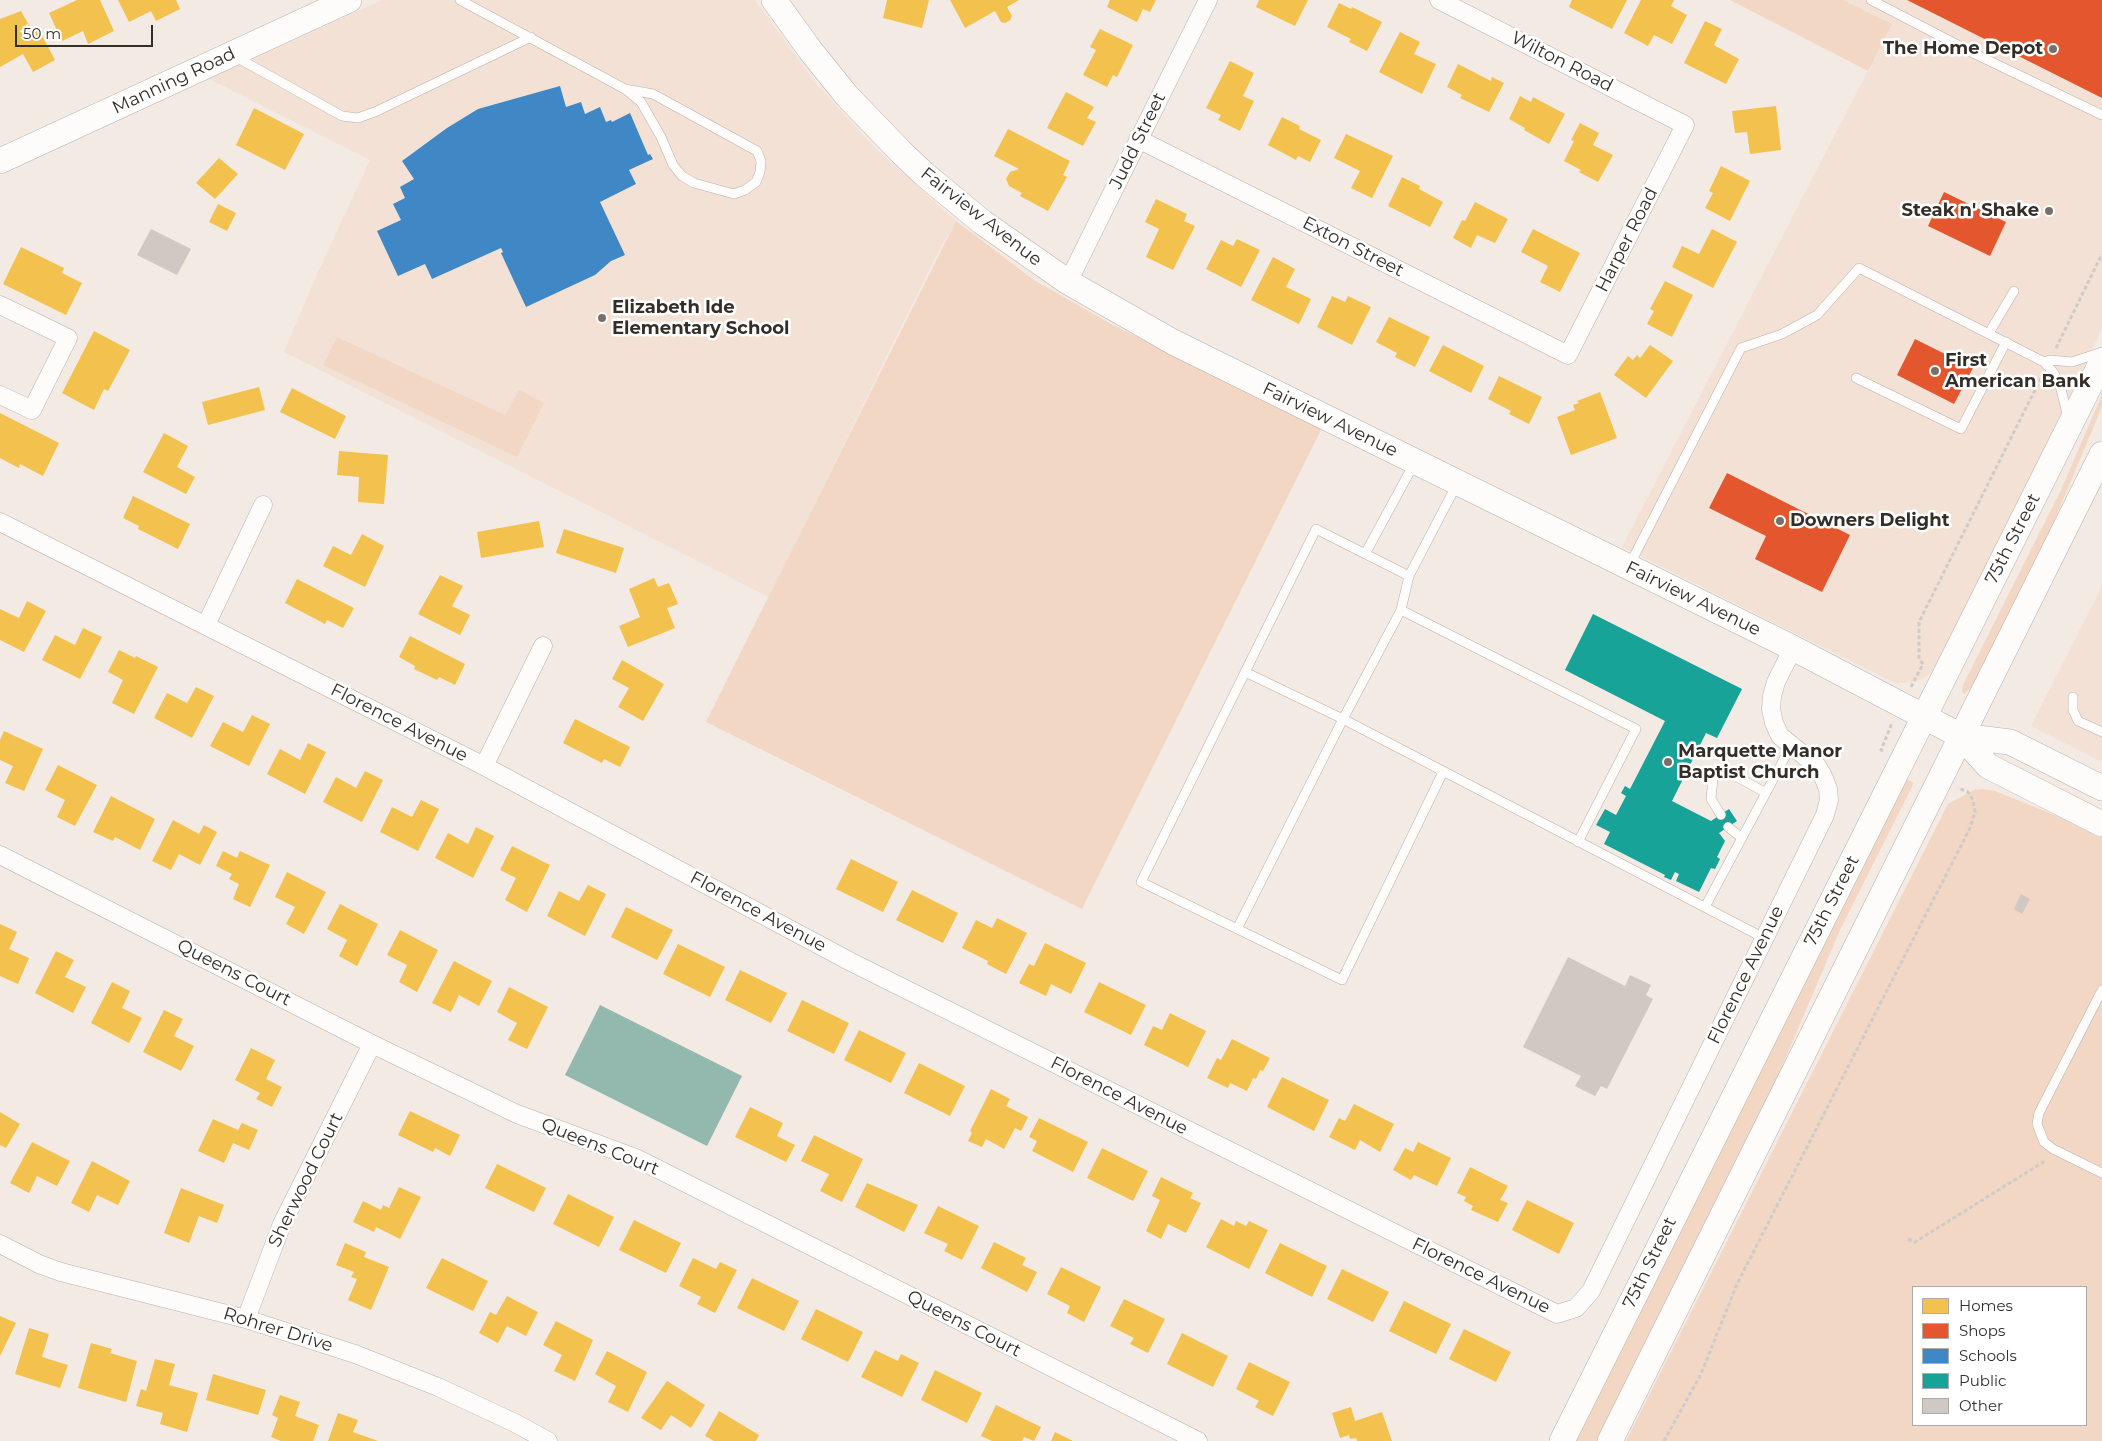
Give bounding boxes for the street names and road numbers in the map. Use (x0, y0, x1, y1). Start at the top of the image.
street label: Wilton Road (1507, 27, 1617, 97)
street label: Manning Road (109, 43, 239, 119)
street label: Judd Street (1105, 89, 1171, 193)
street label: Fairview Avenue (916, 163, 1046, 271)
street label: Harper Road (1591, 184, 1663, 296)
street label: Exton Street (1299, 212, 1407, 282)
street label: Fairview Avenue (1259, 378, 1401, 462)
street label: 75th Street (1981, 490, 2045, 588)
street label: Fairview Avenue (1622, 557, 1764, 641)
street label: Florence Avenue (327, 679, 471, 767)
street label: 75th Street (1800, 852, 1864, 950)
street label: Florence Avenue (686, 867, 830, 957)
street label: Florence Avenue (1703, 902, 1789, 1048)
street label: Queens Court (173, 935, 295, 1011)
street label: Florence Avenue (1047, 1052, 1191, 1140)
street label: Sherwood Court (264, 1109, 348, 1251)
street label: Queens Court (538, 1114, 662, 1180)
street label: 75th Street (1619, 1214, 1681, 1312)
street label: Florence Avenue (1408, 1233, 1554, 1319)
street label: Queens Court (903, 1286, 1025, 1362)
street label: Rohrer Drive (221, 1303, 335, 1357)

